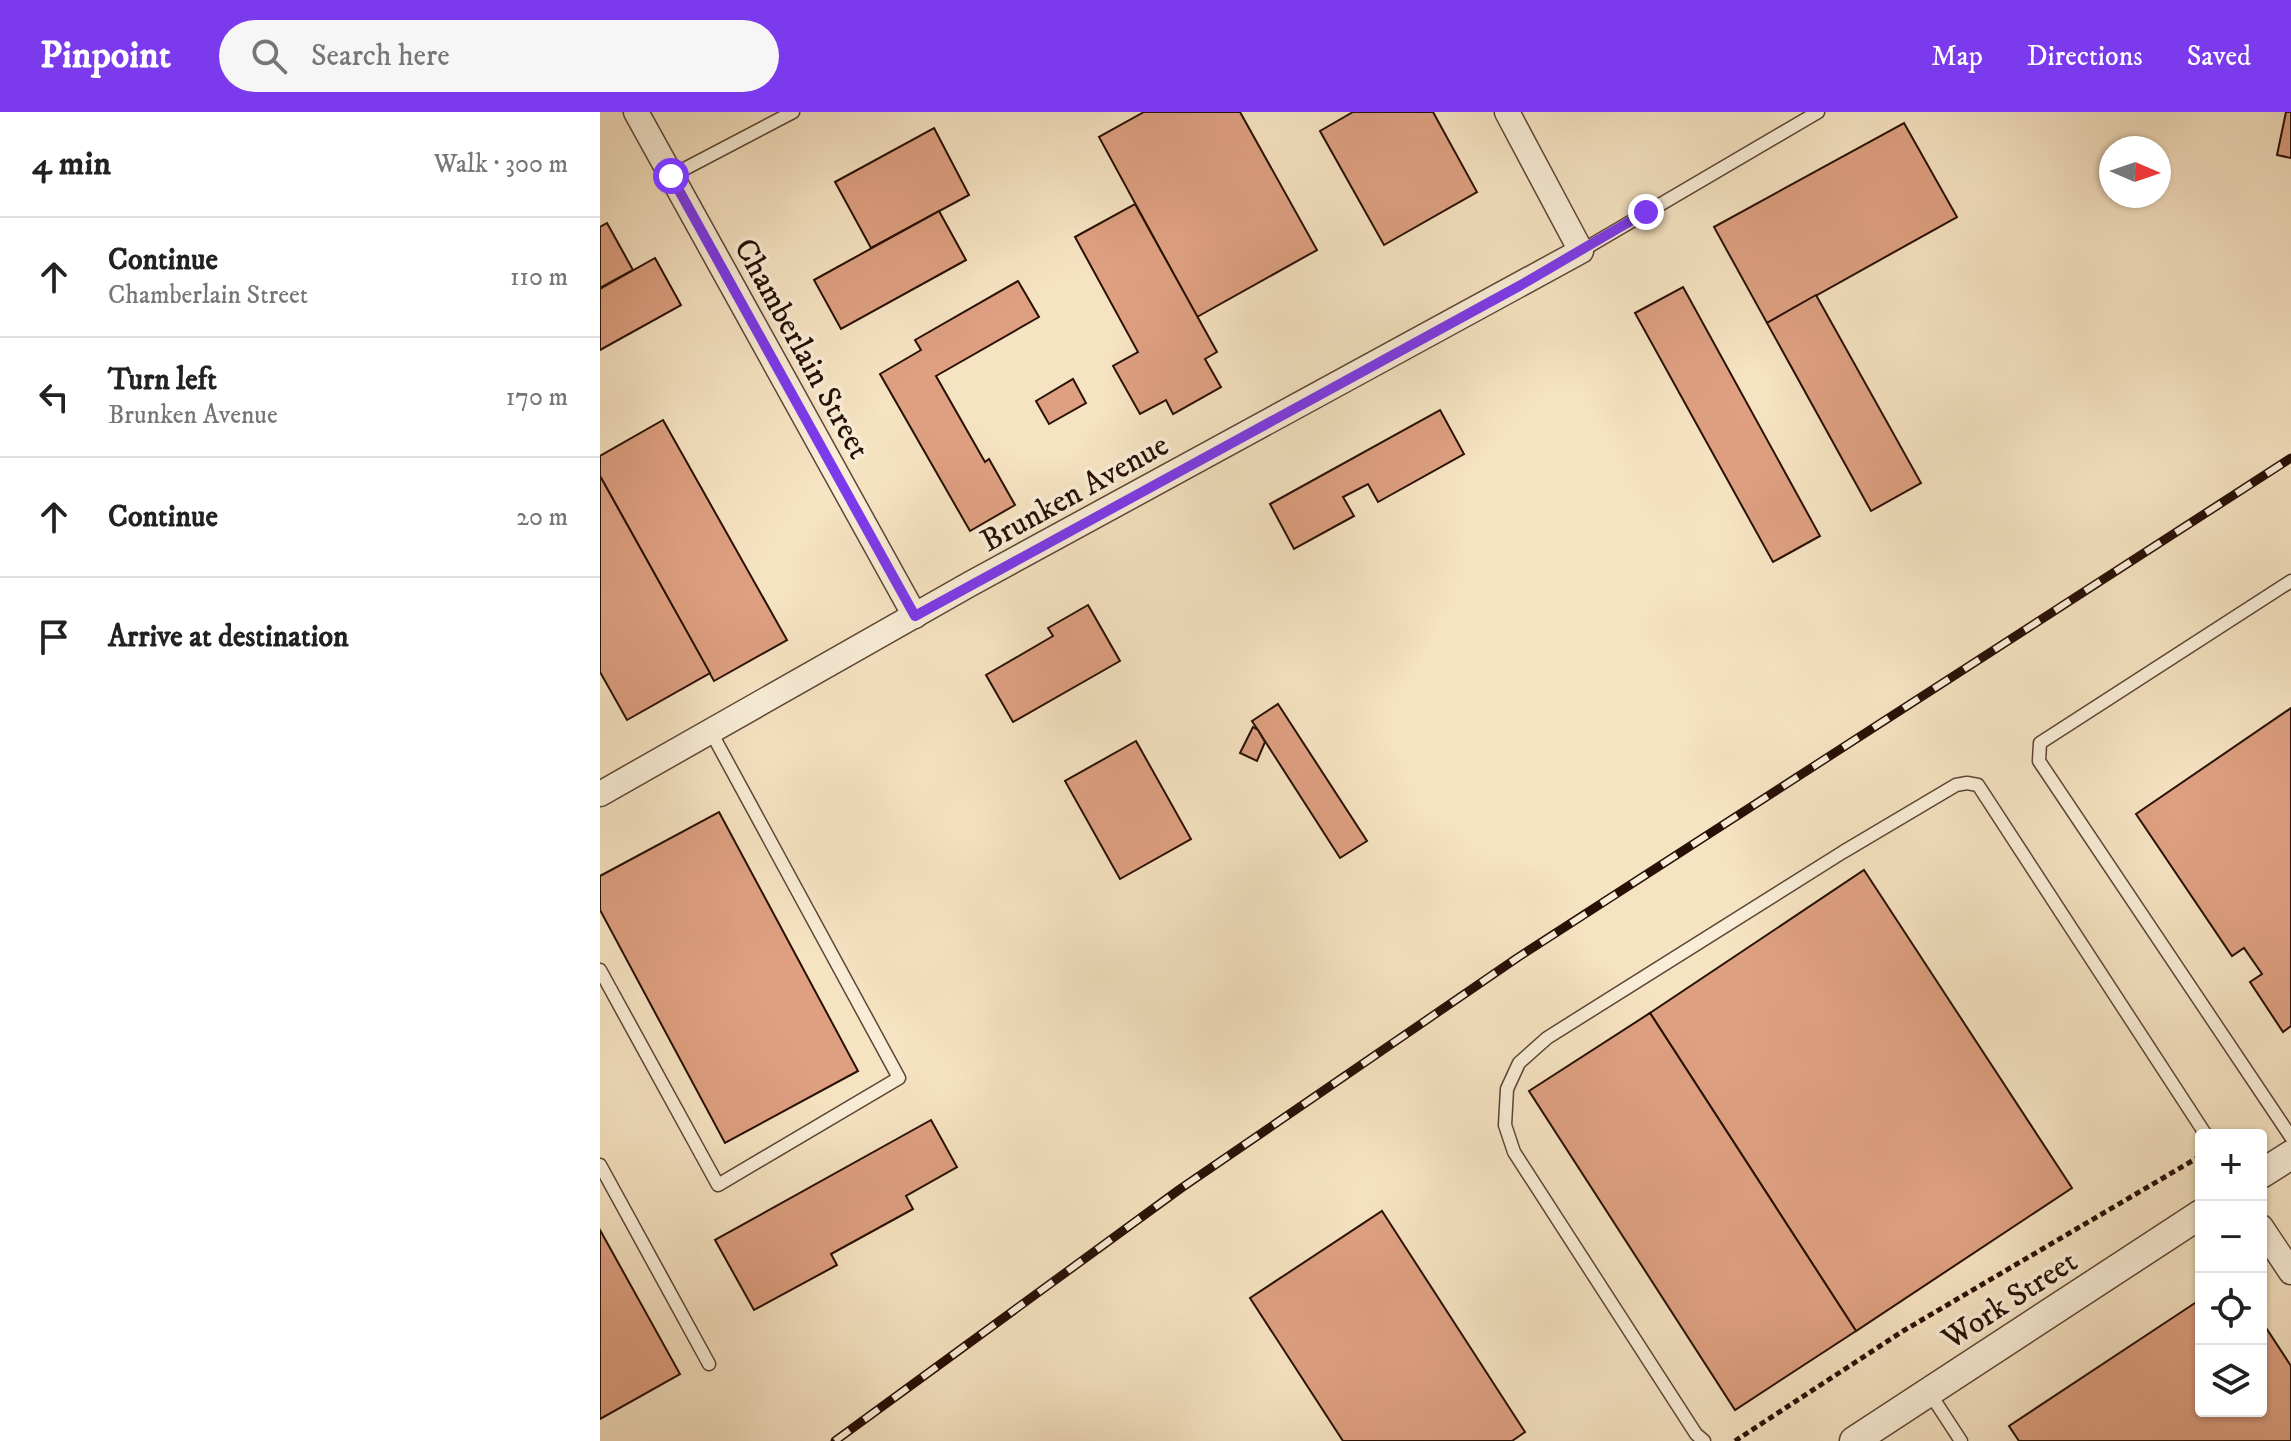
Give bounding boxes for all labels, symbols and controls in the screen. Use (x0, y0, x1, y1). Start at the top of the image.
search box (219, 20, 779, 92)
text: Pinpoint (40, 32, 171, 80)
icon: search (247, 34, 291, 78)
text: Search here (311, 38, 450, 75)
text: Map (1931, 39, 1983, 74)
text: Directions (2027, 39, 2143, 74)
text: Saved (2187, 39, 2251, 74)
north arrow (2099, 136, 2171, 208)
text: 4 min (32, 143, 111, 185)
text: Walk · 300 m (434, 148, 568, 181)
route start (653, 158, 689, 194)
route end (1628, 194, 1664, 230)
street label: Chamberlain Street (724, 232, 878, 466)
text: Continue (108, 242, 218, 279)
icon: ahead (32, 255, 76, 299)
text: 110 m (510, 261, 568, 294)
text: Chamberlain Street (108, 279, 308, 312)
text: Turn left (108, 362, 217, 399)
icon: left (32, 375, 76, 419)
text: 170 m (506, 381, 568, 414)
text: Brunken Avenue (108, 399, 278, 432)
street label: Brunken Avenue (974, 426, 1176, 562)
icon: ahead (32, 495, 76, 539)
text: Continue (108, 499, 218, 536)
text: 20 m (516, 501, 568, 534)
icon: arrive (32, 615, 76, 659)
text: Arrive at destination (108, 619, 349, 656)
map controls (2195, 1129, 2267, 1417)
button: + (2195, 1129, 2267, 1201)
button: − (2195, 1201, 2267, 1273)
street label: Work Street (1934, 1242, 2085, 1360)
button: locate (2195, 1273, 2267, 1345)
button: layers (2195, 1345, 2267, 1417)

